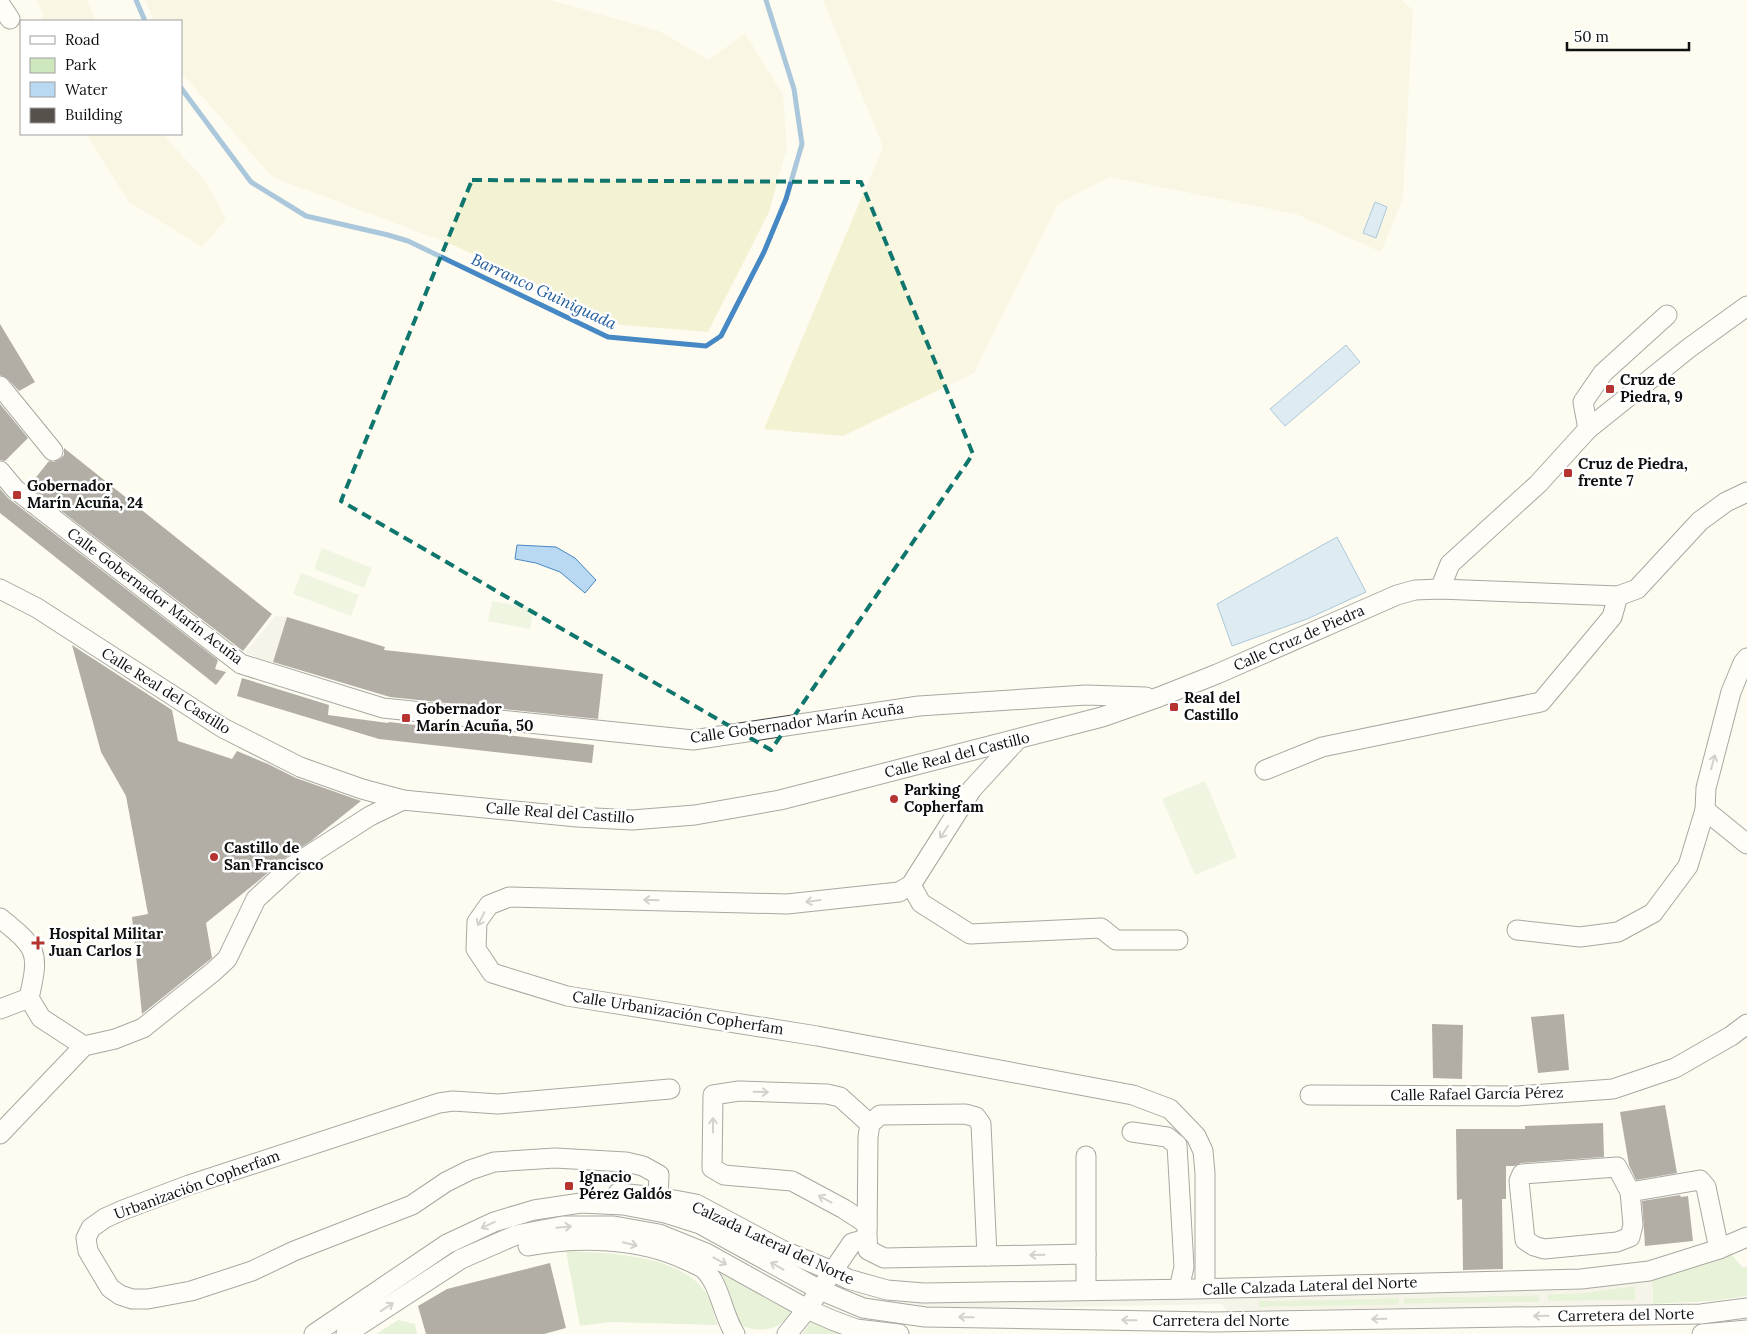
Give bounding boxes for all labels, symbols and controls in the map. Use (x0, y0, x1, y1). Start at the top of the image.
legend (20, 20, 182, 135)
scale bar (1567, 20, 1690, 52)
text: 50 m (1574, 27, 1609, 46)
text: Road (65, 30, 100, 49)
text: Park (65, 55, 96, 74)
text: Water (65, 80, 108, 99)
text: Building (65, 105, 123, 124)
water label: Barranco Guiniguada (468, 249, 620, 333)
place label: Cruz de Piedra, 9 (1620, 370, 1683, 406)
marker: Cruz de Piedra, 9 (1604, 383, 1616, 395)
place label: Cruz de Piedra, frente 7 (1578, 454, 1688, 490)
marker: Cruz de Piedra, frente 7 (1562, 467, 1574, 479)
place label: Gobernador Marín Acuña, 24 (27, 476, 143, 512)
marker: Gobernador Marín Acuña, 24 (11, 489, 23, 501)
street label: Calle Gobernador Marín Acuña (64, 523, 247, 668)
street label: Calle Cruz de Piedra (1230, 600, 1368, 675)
street label: Calle Real del Castillo (98, 643, 235, 738)
place label: Real del Castillo (1184, 688, 1241, 724)
street label: Calle Gobernador Marín Acuña (689, 698, 905, 747)
place label: Gobernador Marín Acuña, 50 (416, 699, 534, 735)
marker: Real del Castillo (1168, 701, 1180, 713)
marker: Gobernador Marín Acuña, 50 (400, 712, 412, 724)
street label: Calle Real del Castillo (882, 727, 1032, 782)
one-way arrow (1709, 754, 1718, 770)
place label: Parking Copherfam (904, 780, 984, 816)
marker: Parking Copherfam (888, 793, 900, 805)
street label: Calle Real del Castillo (485, 798, 635, 827)
one-way arrow (938, 825, 948, 839)
place label: Castillo de San Francisco (224, 838, 324, 874)
marker: Castillo de San Francisco (208, 851, 220, 863)
one-way arrow (643, 896, 659, 905)
one-way arrow (805, 896, 821, 906)
one-way arrow (475, 911, 485, 926)
place label: Hospital Militar Juan Carlos I (49, 924, 164, 960)
marker: Hospital Militar Juan Carlos I (31, 936, 45, 950)
street label: Calle Urbanización Copherfam (571, 986, 785, 1039)
street label: Calle Rafael García Pérez (1390, 1082, 1564, 1105)
one-way arrow (753, 1087, 769, 1097)
one-way arrow (708, 1117, 718, 1133)
street label: Urbanización Copherfam (111, 1146, 282, 1223)
place label: Ignacio Pérez Galdós (579, 1167, 672, 1203)
marker: Ignacio Pérez Galdós (563, 1180, 575, 1192)
one-way arrow (818, 1194, 833, 1203)
street label: Calzada Lateral del Norte (689, 1197, 857, 1289)
one-way arrow (481, 1220, 496, 1230)
one-way arrow (556, 1222, 572, 1232)
one-way arrow (621, 1240, 637, 1249)
one-way arrow (1030, 1250, 1046, 1259)
one-way arrow (712, 1257, 727, 1266)
one-way arrow (770, 1261, 785, 1271)
street label: Calle Calzada Lateral del Norte (1202, 1272, 1418, 1299)
one-way arrow (379, 1302, 393, 1312)
street label: Carretera del Norte (1557, 1304, 1695, 1325)
street label: Carretera del Norte (1153, 1311, 1289, 1330)
one-way arrow (1533, 1311, 1550, 1321)
one-way arrow (959, 1313, 975, 1322)
one-way arrow (1371, 1314, 1387, 1324)
one-way arrow (1121, 1316, 1137, 1325)

